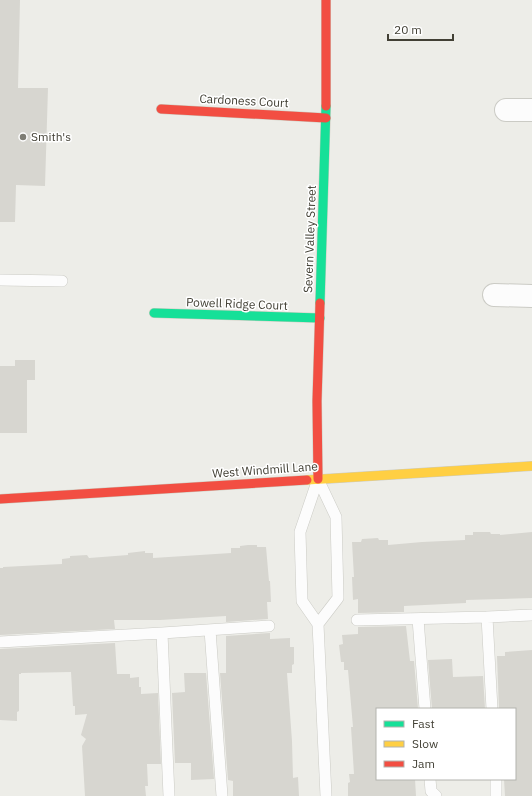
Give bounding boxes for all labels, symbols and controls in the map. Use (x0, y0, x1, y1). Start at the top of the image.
scale bar (388, 16, 453, 42)
text: 20 m (394, 22, 422, 37)
street label: Cardoness Court (199, 91, 289, 110)
place label: Smith's (31, 129, 71, 144)
marker: Smith's (18, 132, 28, 142)
street label: Severn Valley Street (300, 185, 319, 293)
street label: Powell Ridge Court (186, 294, 288, 313)
street label: West Windmill Lane (212, 458, 319, 481)
legend (376, 708, 516, 780)
text: Fast (412, 716, 435, 731)
text: Slow (412, 736, 438, 751)
text: Jam (412, 756, 435, 771)

